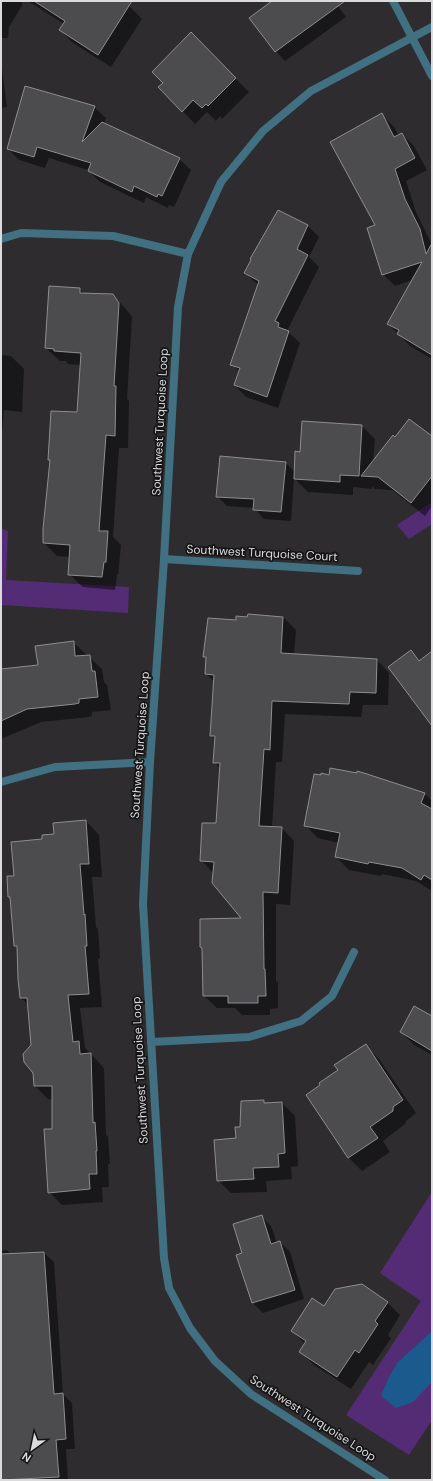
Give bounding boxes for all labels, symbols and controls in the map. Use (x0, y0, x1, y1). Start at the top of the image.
street label: Southwest Turquoise Loop (148, 348, 172, 496)
street label: Southwest Turquoise Court (186, 541, 338, 565)
street label: Southwest Turquoise Loop (127, 671, 153, 819)
street label: Southwest Turquoise Loop (128, 996, 152, 1144)
street label: Southwest Turquoise Loop (247, 1371, 379, 1465)
north arrow (12, 1429, 52, 1469)
text: N (19, 1449, 34, 1465)

